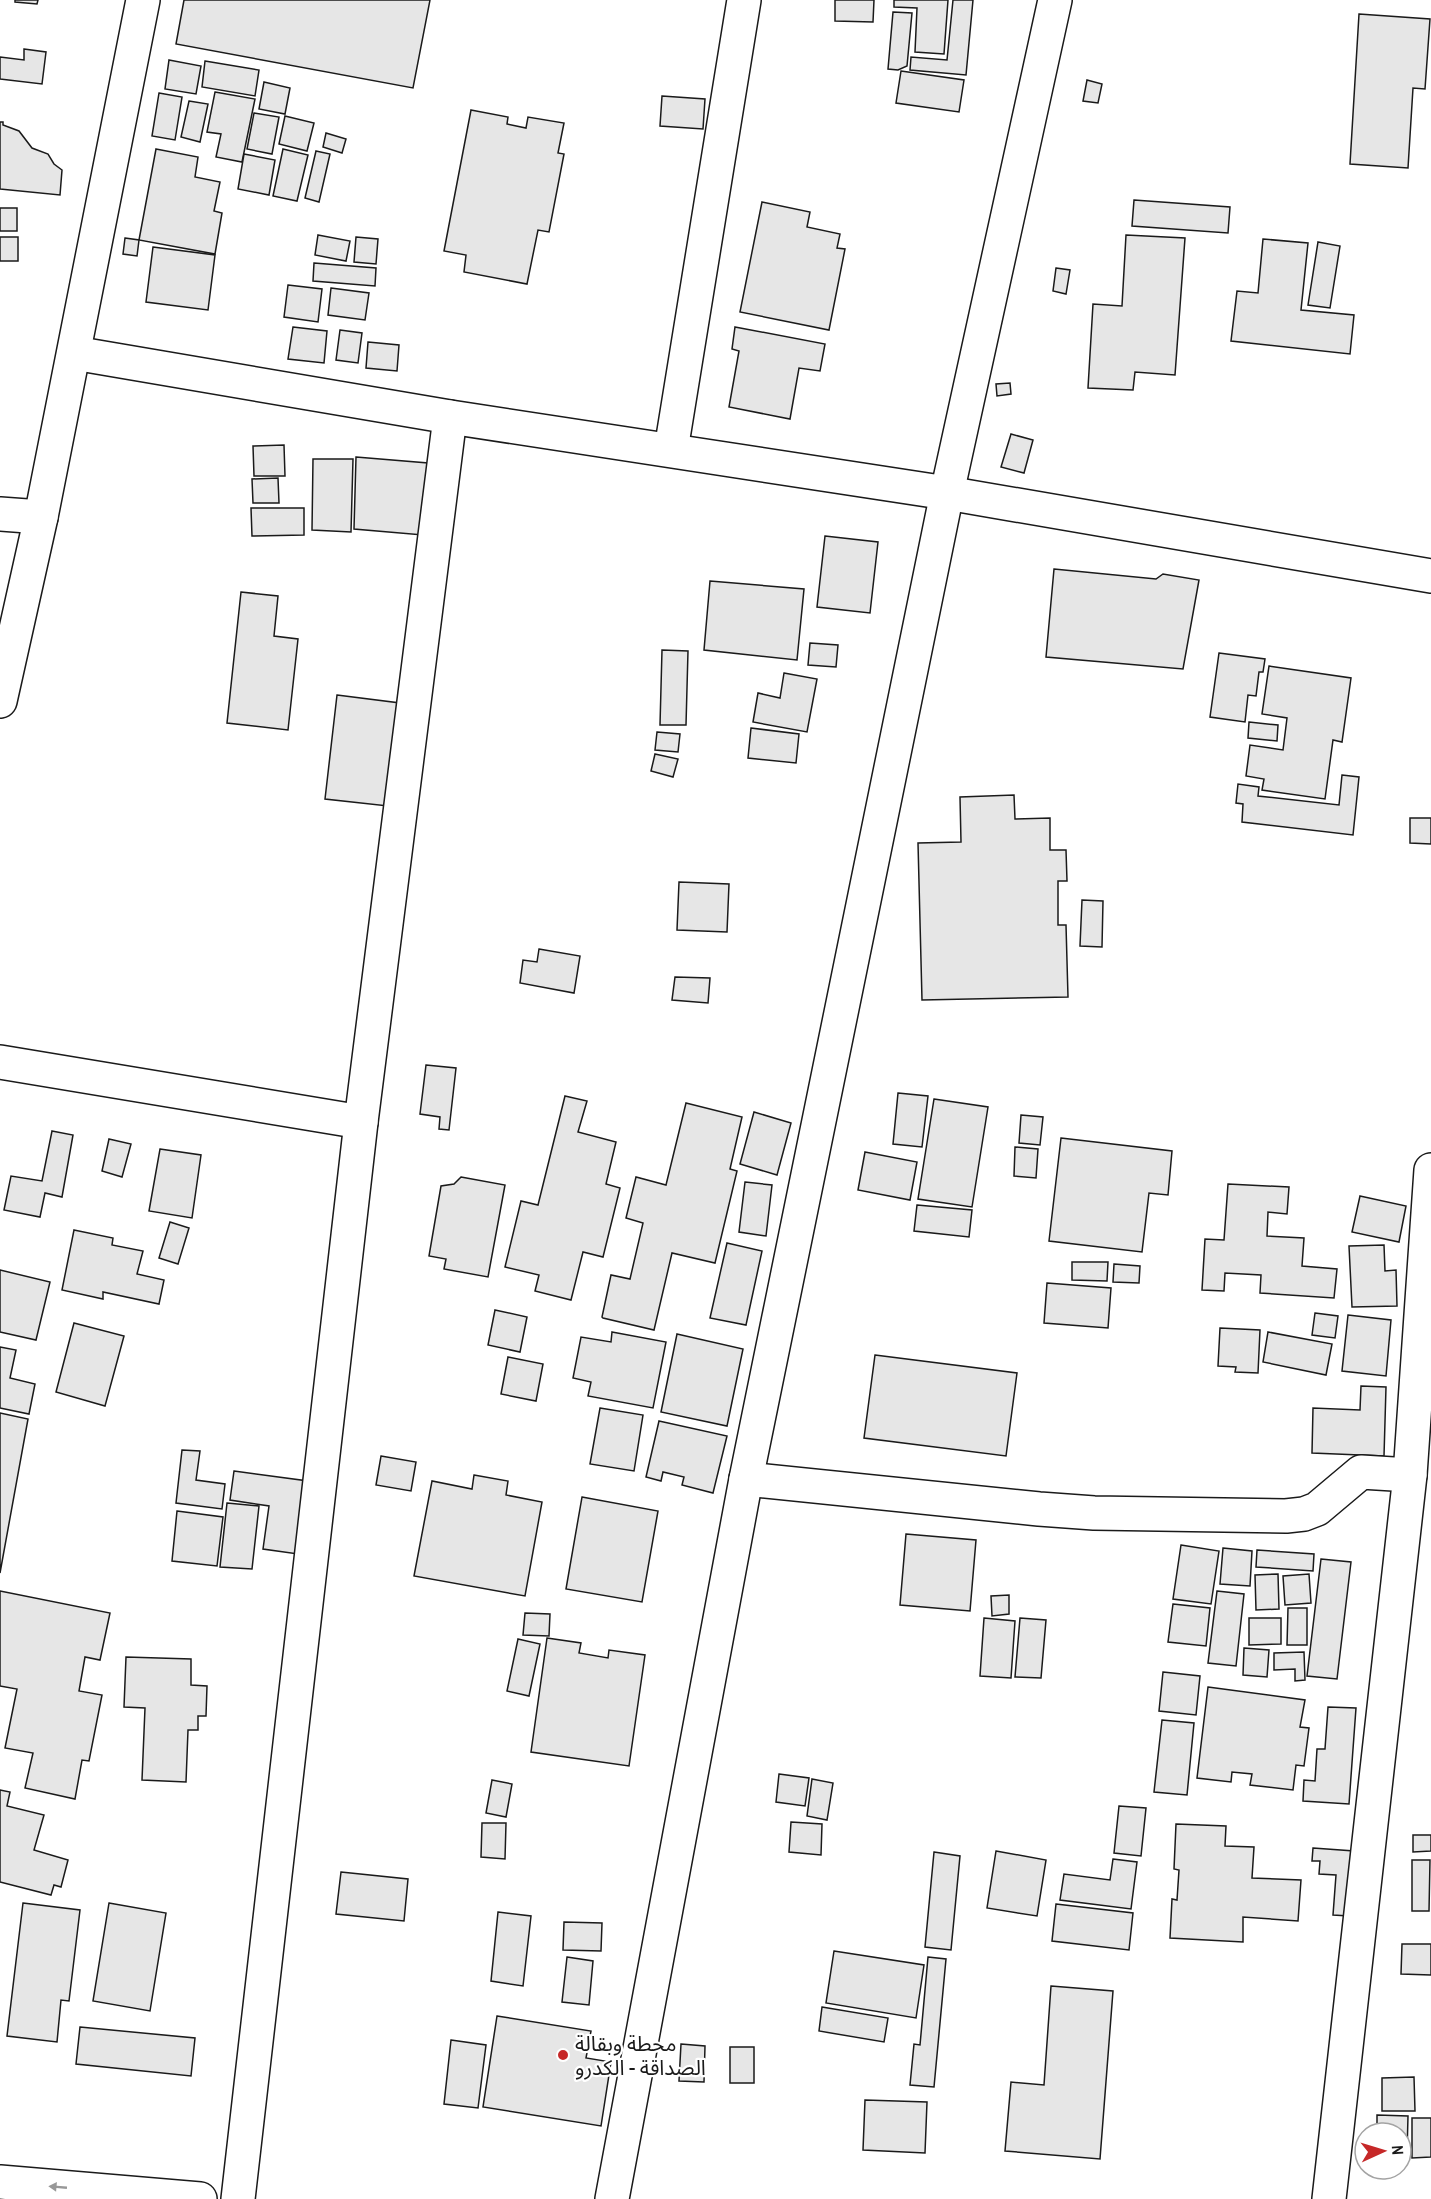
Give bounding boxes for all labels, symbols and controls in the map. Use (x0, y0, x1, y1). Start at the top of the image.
place label: محطة وبقالة الصداقة - الكدرو (575, 2029, 706, 2082)
marker: محطة وبقالة الصداقة - الكدرو (556, 2048, 570, 2062)
north arrow (1353, 2121, 1413, 2181)
text: N (1387, 2144, 1409, 2155)
one-way arrow (48, 2182, 67, 2191)

